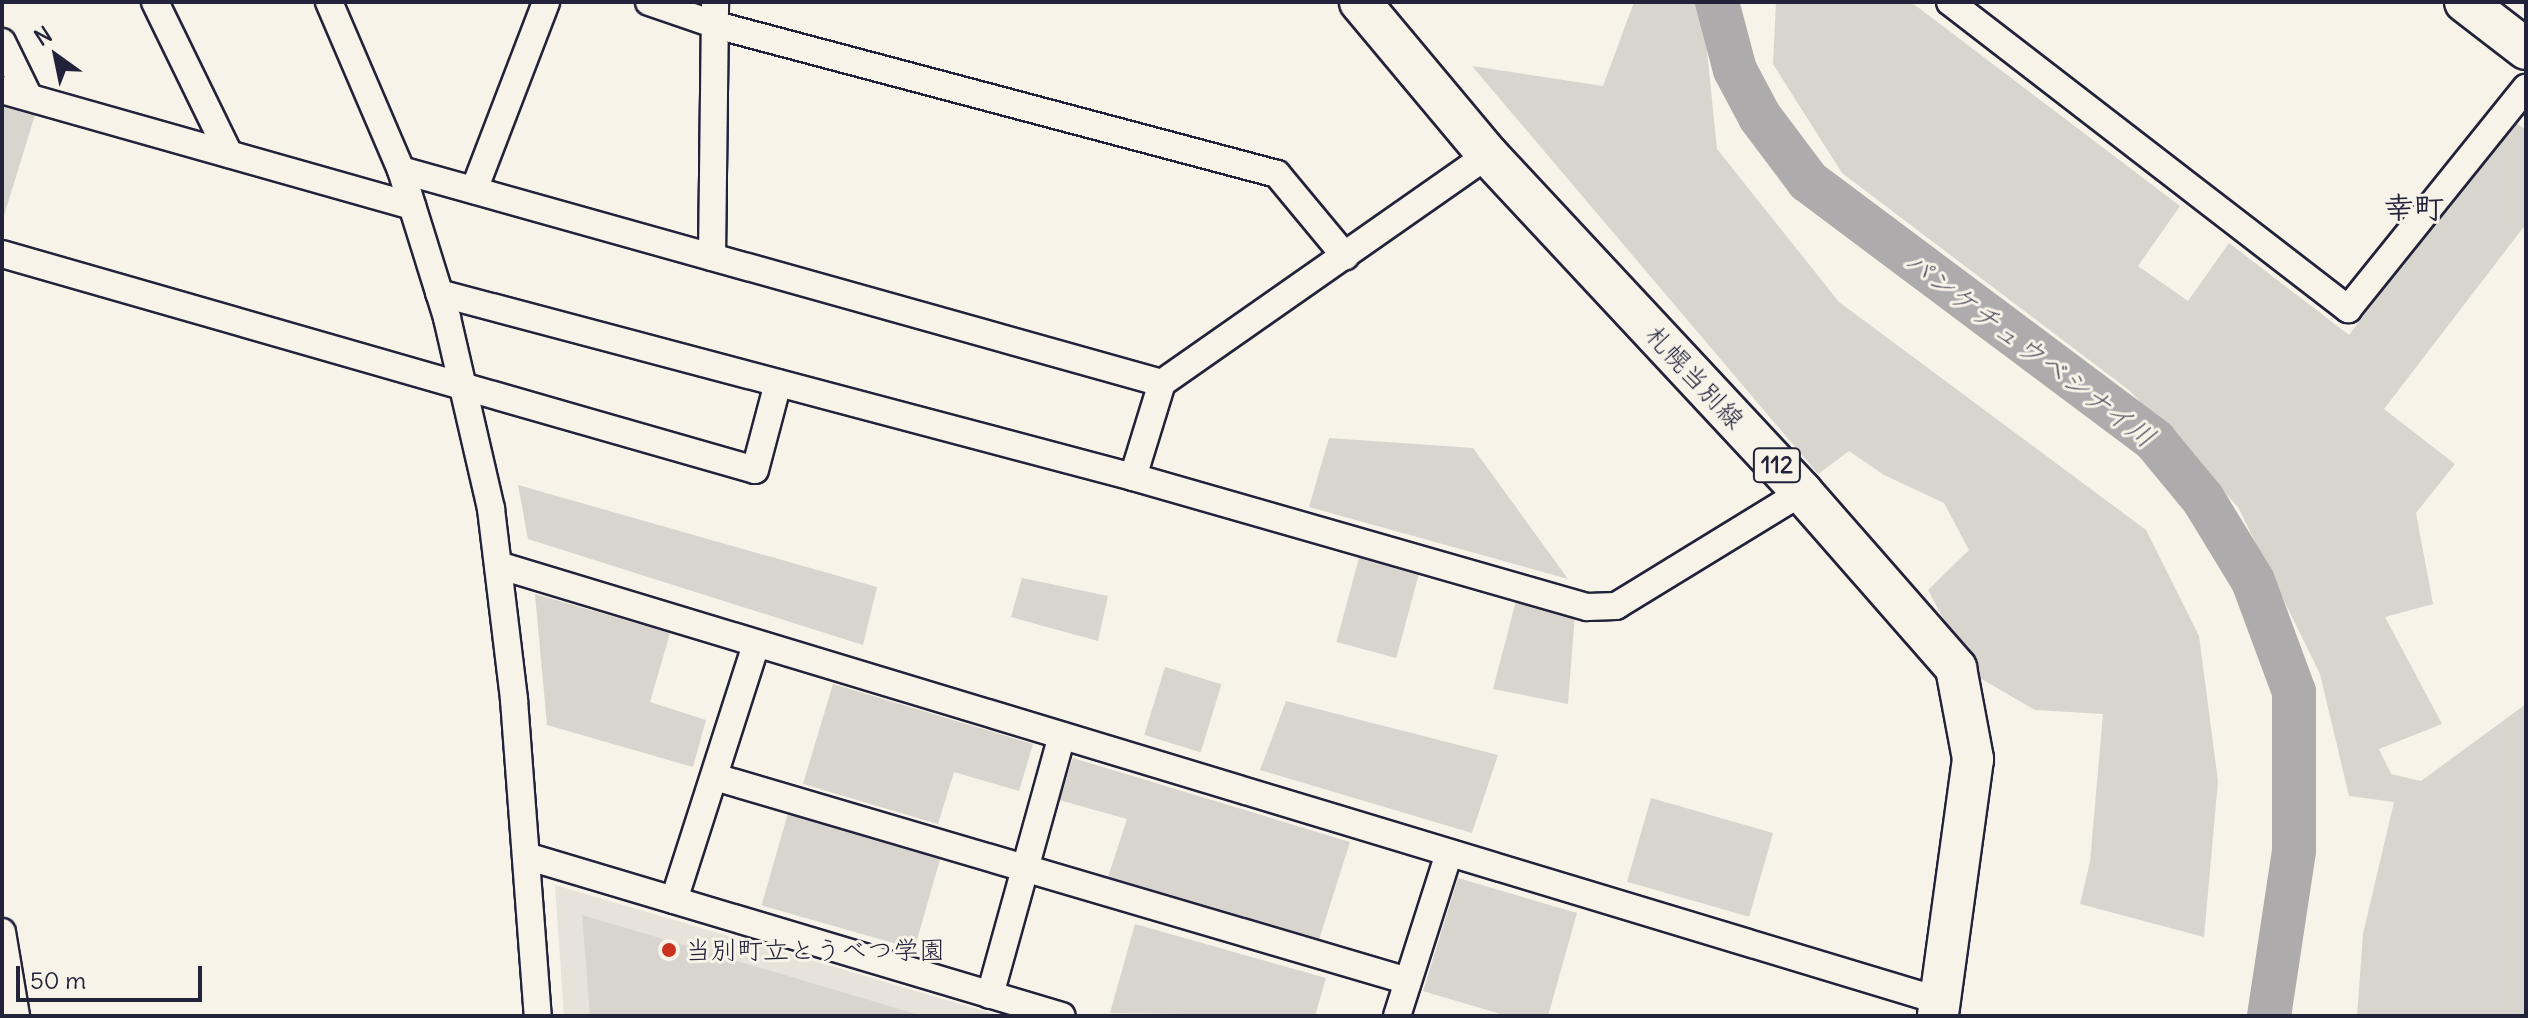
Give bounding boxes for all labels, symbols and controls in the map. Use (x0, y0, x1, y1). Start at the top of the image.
north arrow (16, 16, 96, 96)
text: N (29, 20, 57, 52)
district label: 幸町 (2384, 189, 2444, 225)
water label: パンケチュウベシナイ川 (1897, 243, 2163, 455)
street label: 札幌当別線 (1639, 319, 1751, 435)
road number: 112 (1751, 445, 1803, 485)
place label: 当別町立とうべつ学園 (685, 934, 945, 966)
marker: 当別町立とうべつ学園 (660, 941, 678, 959)
scale bar (20, 950, 206, 1000)
text: 50 m (30, 965, 86, 995)

